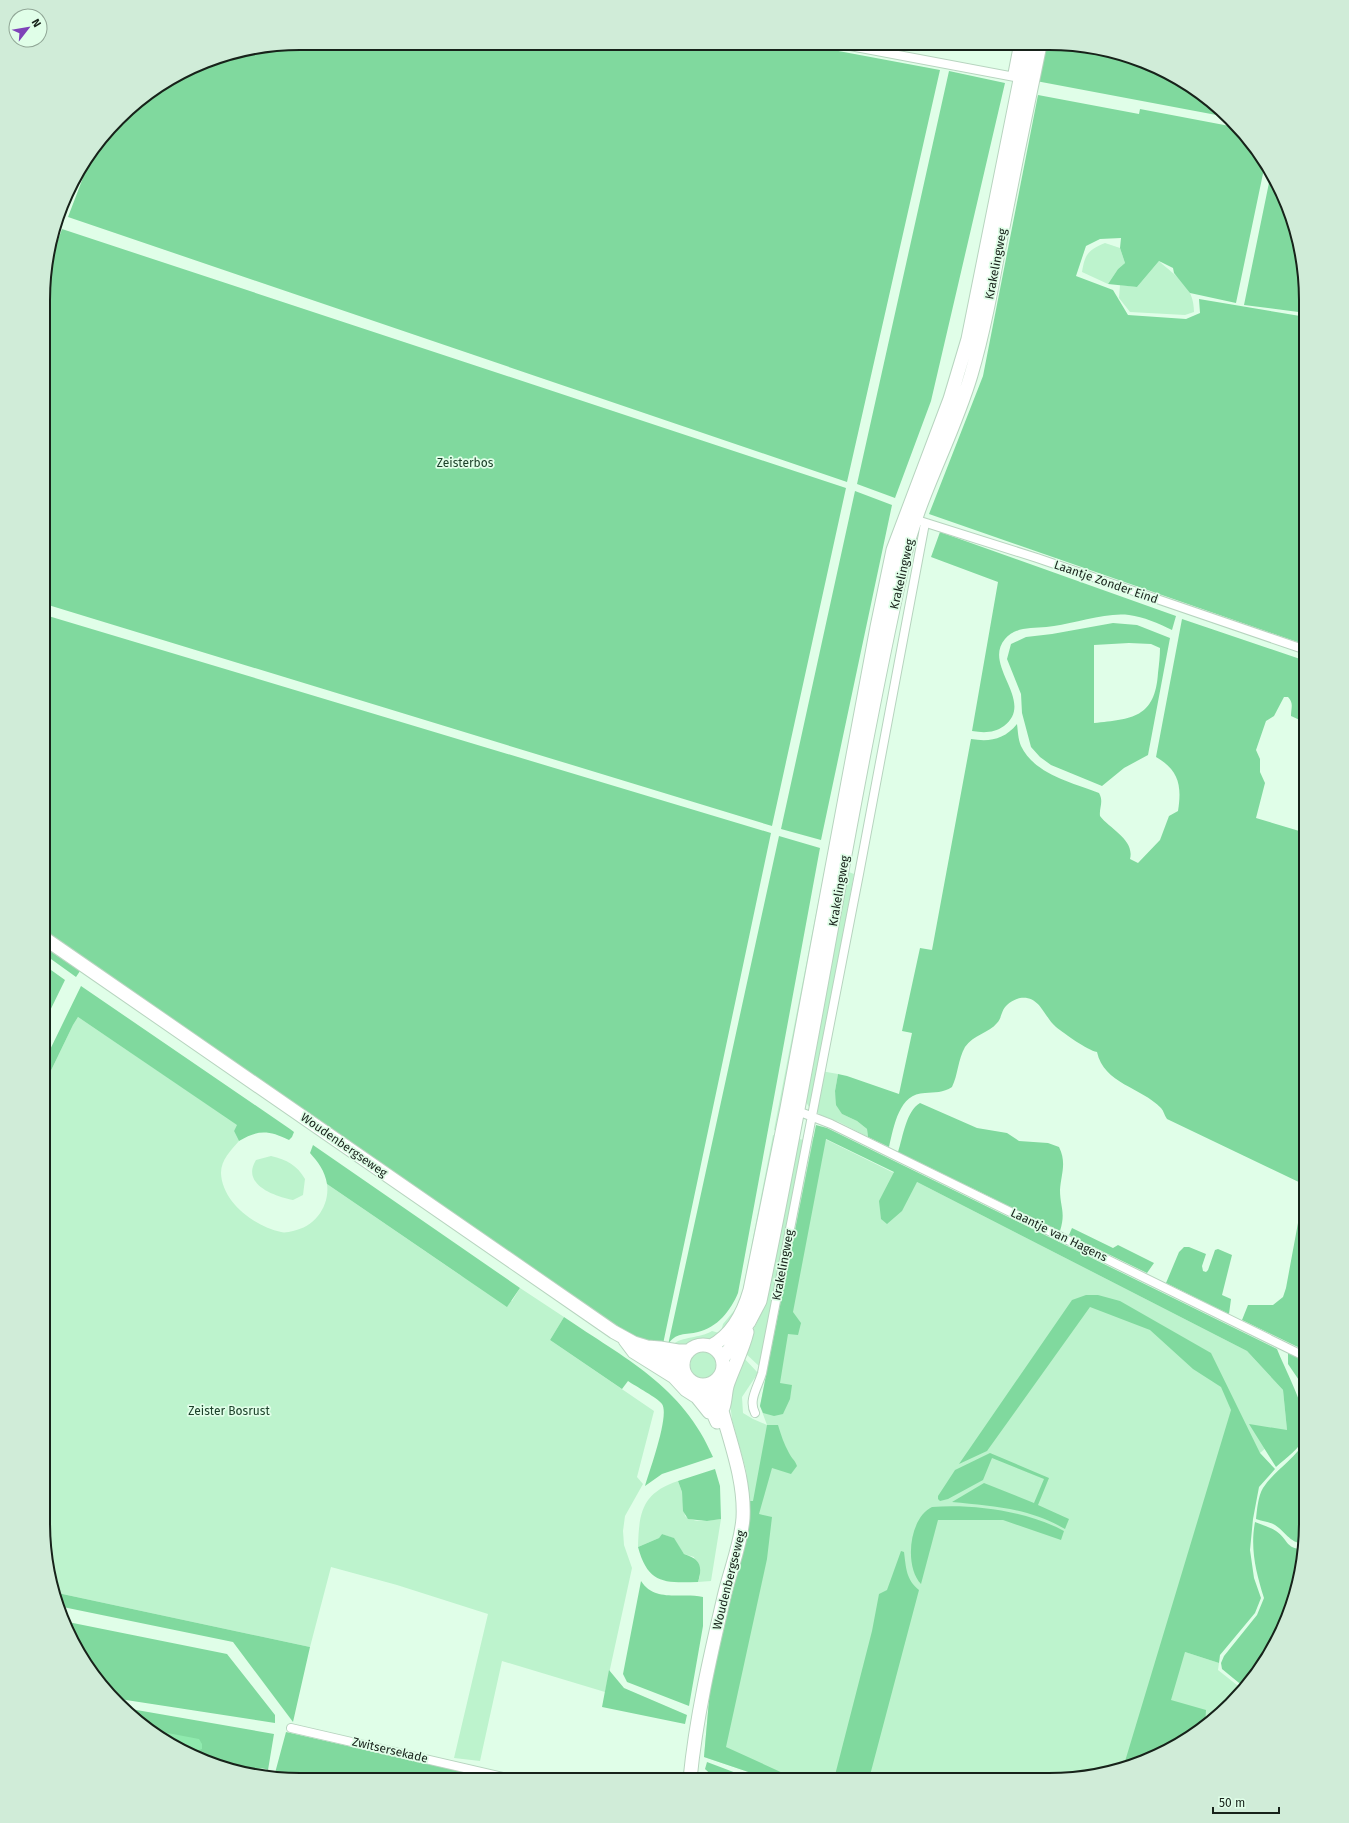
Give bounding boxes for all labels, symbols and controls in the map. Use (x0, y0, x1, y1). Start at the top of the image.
north arrow (8, 8, 48, 48)
text: N (29, 17, 44, 30)
street label: Krakelingweg (982, 227, 1010, 301)
park label: Zeisterbos (437, 456, 494, 470)
street label: Krakelingweg (887, 537, 917, 611)
street label: Laantje Zonder Eind (1052, 558, 1160, 606)
street label: Krakelingweg (826, 854, 852, 928)
street label: Woudenbergseweg (298, 1110, 391, 1181)
street label: Laantje van Hagens (1008, 1206, 1110, 1265)
street label: Krakelingweg (769, 1228, 797, 1302)
park label: Zeister Bosrust (188, 1404, 270, 1418)
street label: Woudenbergseweg (710, 1528, 748, 1631)
street label: Zwitsersekade (351, 1734, 429, 1766)
scale bar (1213, 1789, 1279, 1815)
text: 50 m (1219, 1796, 1245, 1810)

